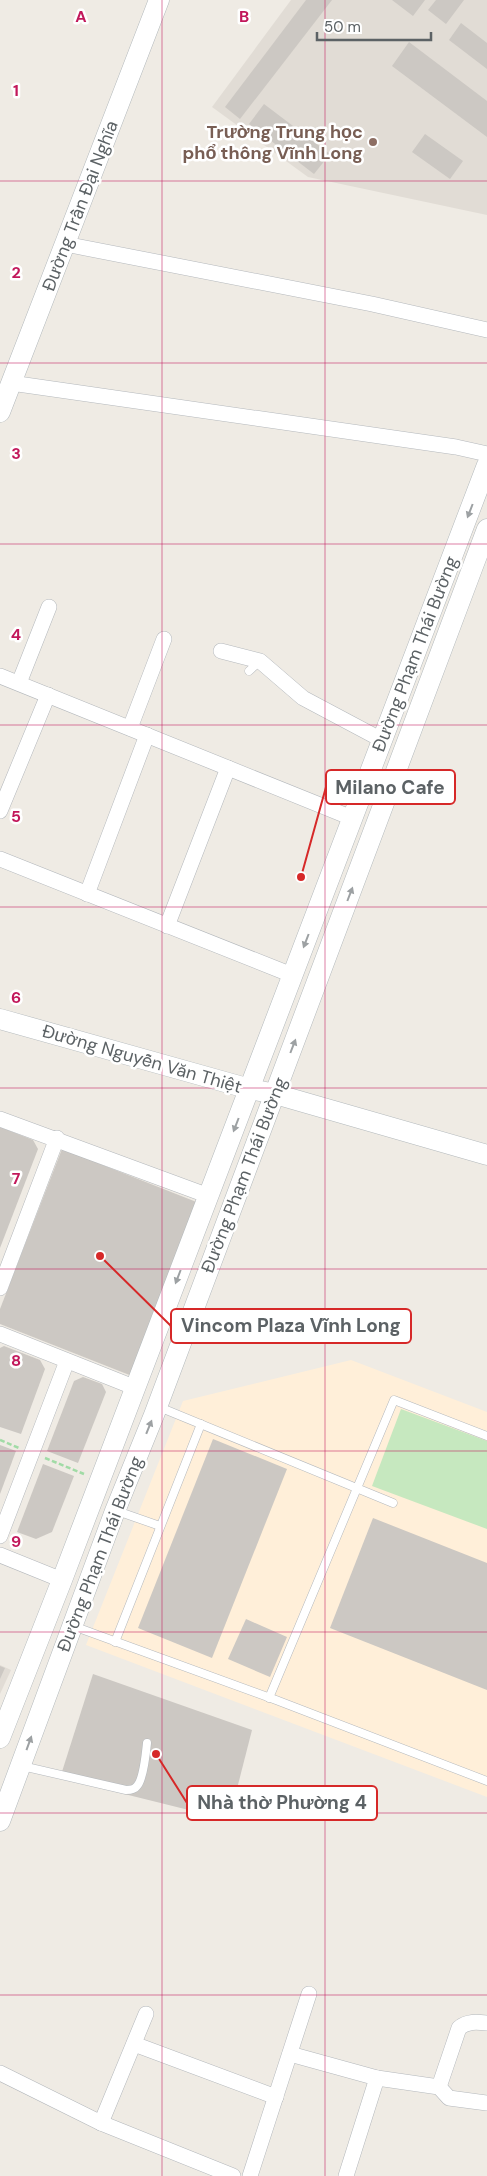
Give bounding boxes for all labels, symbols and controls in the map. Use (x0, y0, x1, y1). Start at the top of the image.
text: A (75, 6, 87, 27)
text: B (239, 6, 249, 27)
scale bar (317, 10, 431, 42)
text: 50 m (324, 17, 361, 37)
text: 1 (13, 80, 19, 101)
street label: Đường Trần Đại Nghĩa (36, 117, 124, 295)
place label: Trường Trung học phổ thông Vĩnh Long (182, 120, 363, 165)
marker: Trường Trung học phổ thông Vĩnh Long (367, 136, 379, 148)
text: 2 (11, 262, 21, 283)
text: 3 (11, 443, 21, 464)
one-way arrow (465, 504, 473, 518)
street label: Đường Phạm Thái Bường (367, 553, 463, 755)
text: 4 (11, 624, 21, 645)
callout: Milano Cafe (326, 770, 455, 804)
text: Milano Cafe (335, 775, 445, 800)
text: 5 (11, 806, 21, 827)
one-way arrow (346, 886, 354, 901)
one-way arrow (301, 933, 309, 948)
text: 6 (11, 987, 21, 1008)
street label: Đường Nguyễn Văn Thiệt (39, 1019, 245, 1099)
one-way arrow (289, 1039, 297, 1053)
street label: Đường Phạm Thái Bường (196, 1074, 292, 1276)
one-way arrow (232, 1118, 239, 1133)
text: 7 (12, 1168, 21, 1189)
one-way arrow (174, 1270, 182, 1285)
callout: Vincom Plaza Vĩnh Long (171, 1309, 411, 1343)
text: Vincom Plaza Vĩnh Long (181, 1313, 401, 1338)
text: 8 (11, 1350, 21, 1371)
one-way arrow (145, 1420, 153, 1434)
street label: Đường Phạm Thái Bường (52, 1453, 148, 1655)
text: 9 (11, 1531, 21, 1552)
one-way arrow (26, 1735, 33, 1750)
callout: Nhà thờ Phường 4 (187, 1786, 377, 1820)
text: Nhà thờ Phường 4 (197, 1790, 367, 1815)

